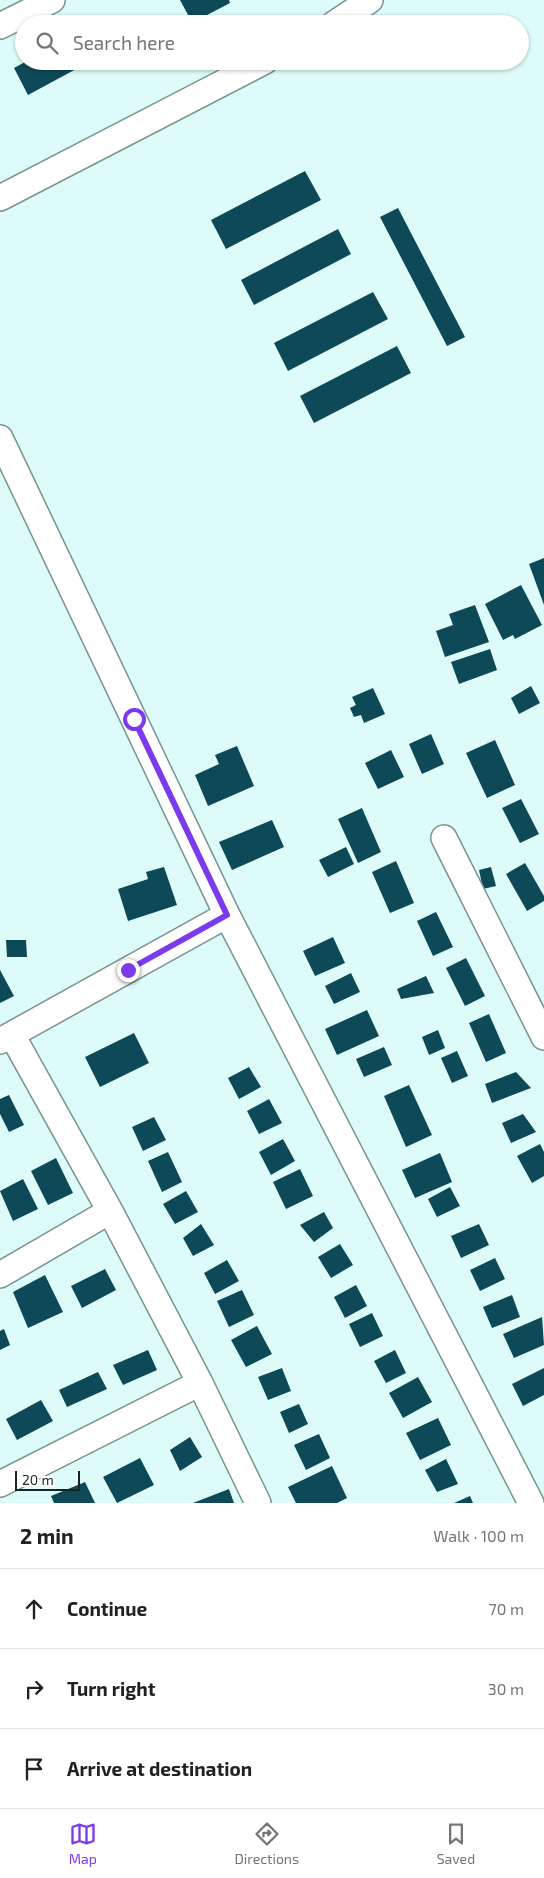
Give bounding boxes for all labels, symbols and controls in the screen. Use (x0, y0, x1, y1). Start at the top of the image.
search box (15, 15, 529, 70)
icon: search (33, 29, 61, 57)
text: Search here (73, 31, 175, 54)
route start (123, 708, 146, 731)
route end (117, 959, 140, 982)
scale bar (15, 1468, 80, 1491)
text: 20 m (22, 1471, 54, 1488)
text: 2 min (20, 1523, 74, 1548)
text: Walk · 100 m (433, 1526, 524, 1545)
icon: ahead (20, 1595, 48, 1623)
text: Continue (67, 1597, 147, 1620)
text: 70 m (489, 1599, 524, 1618)
icon: right (20, 1675, 48, 1703)
text: Turn right (67, 1677, 155, 1700)
text: 30 m (488, 1679, 524, 1698)
icon: arrive (20, 1755, 48, 1783)
text: Arrive at destination (67, 1757, 252, 1780)
tab: Map (69, 1820, 97, 1867)
tab: Directions (235, 1820, 299, 1867)
tab: Saved (437, 1820, 475, 1867)

